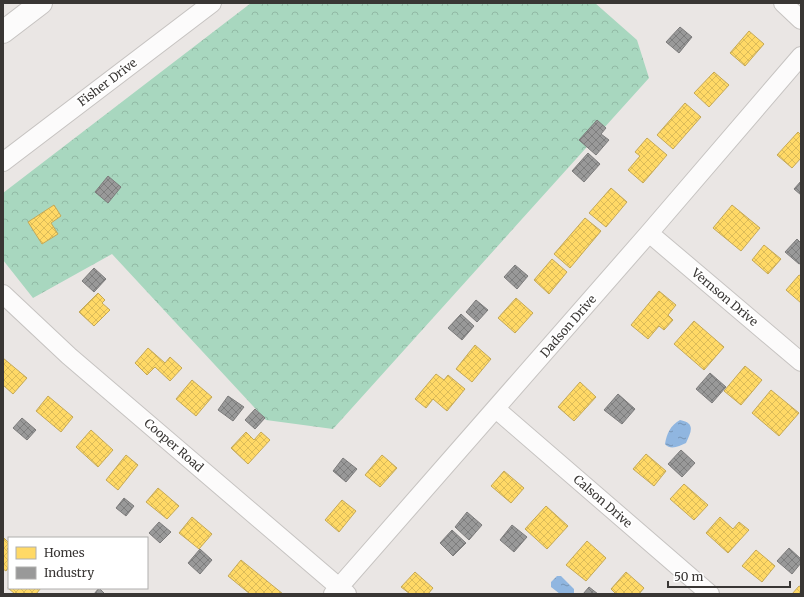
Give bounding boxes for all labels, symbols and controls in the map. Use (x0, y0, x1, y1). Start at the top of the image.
street label: Fisher Drive (74, 55, 140, 109)
street label: Vernson Drive (688, 264, 761, 329)
street label: Dadson Drive (537, 292, 599, 360)
street label: Cooper Road (141, 415, 207, 475)
street label: Calson Drive (571, 471, 635, 531)
legend (8, 537, 148, 589)
text: Homes (44, 545, 85, 560)
scale bar (668, 563, 790, 589)
text: Industry (44, 565, 94, 580)
text: 50 m (674, 569, 703, 584)

